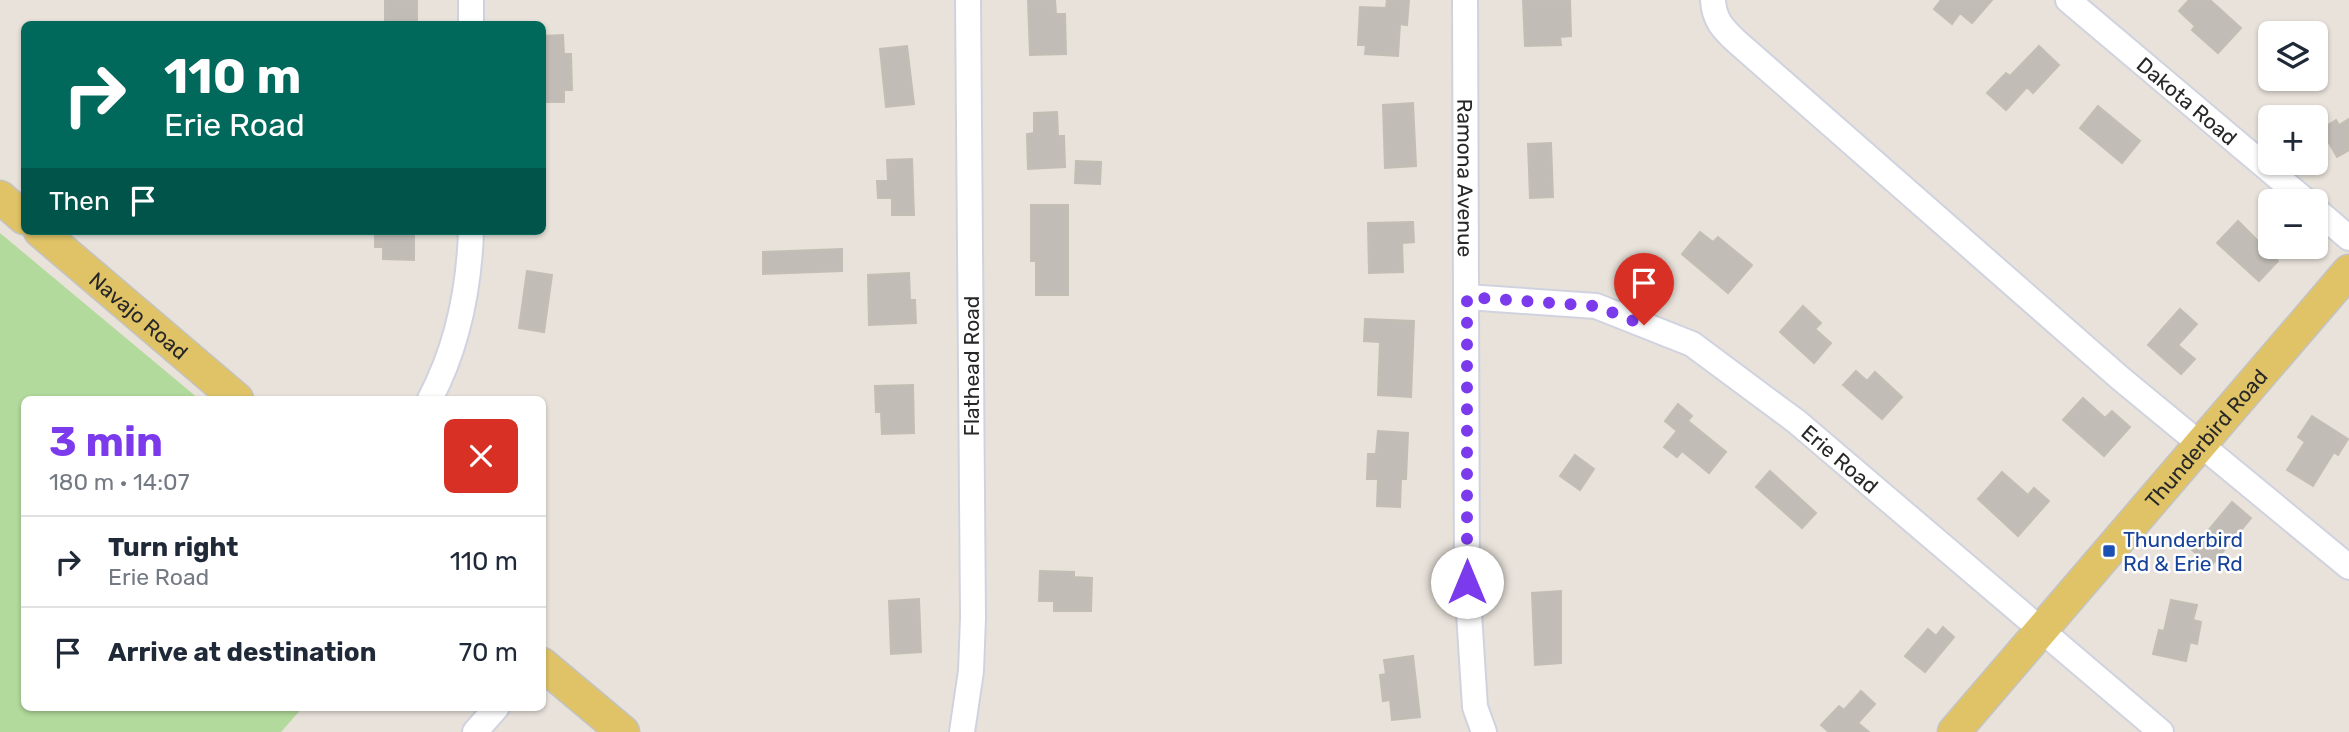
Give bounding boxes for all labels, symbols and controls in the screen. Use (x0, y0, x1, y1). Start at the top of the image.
map controls (2258, 21, 2328, 259)
button: layers (2258, 21, 2328, 91)
text: 110 m (164, 47, 301, 105)
icon: right (49, 49, 140, 140)
street label: Dakota Road (2132, 51, 2242, 150)
street label: Ramona Avenue (1453, 99, 1478, 257)
button: + (2258, 105, 2328, 175)
text: Erie Road (164, 106, 305, 144)
icon: arrive (124, 182, 162, 220)
text: Then (49, 186, 110, 217)
button: − (2258, 189, 2328, 259)
pin (1614, 253, 1674, 325)
icon: arrive (1625, 264, 1663, 302)
street label: Navajo Road (85, 266, 193, 364)
street label: Flathead Road (959, 296, 984, 436)
street label: Thunderbird Road (2139, 364, 2272, 513)
text: 3 min (49, 417, 163, 467)
button: close (444, 419, 518, 493)
street label: Erie Road (1797, 419, 1883, 498)
text: 180 m · 14:07 (49, 468, 189, 496)
place label: Thunderbird Rd & Erie Rd (2123, 527, 2243, 576)
text: Turn right (108, 532, 238, 563)
icon: right (49, 543, 87, 581)
marker: Thunderbird Rd & Erie Rd (2101, 543, 2117, 559)
position arrow (1430, 545, 1504, 619)
text: 110 m (450, 546, 518, 577)
text: Erie Road (108, 563, 209, 591)
icon: arrive (49, 634, 87, 672)
text: Arrive at destination (108, 637, 376, 668)
text: 70 m (459, 637, 518, 668)

